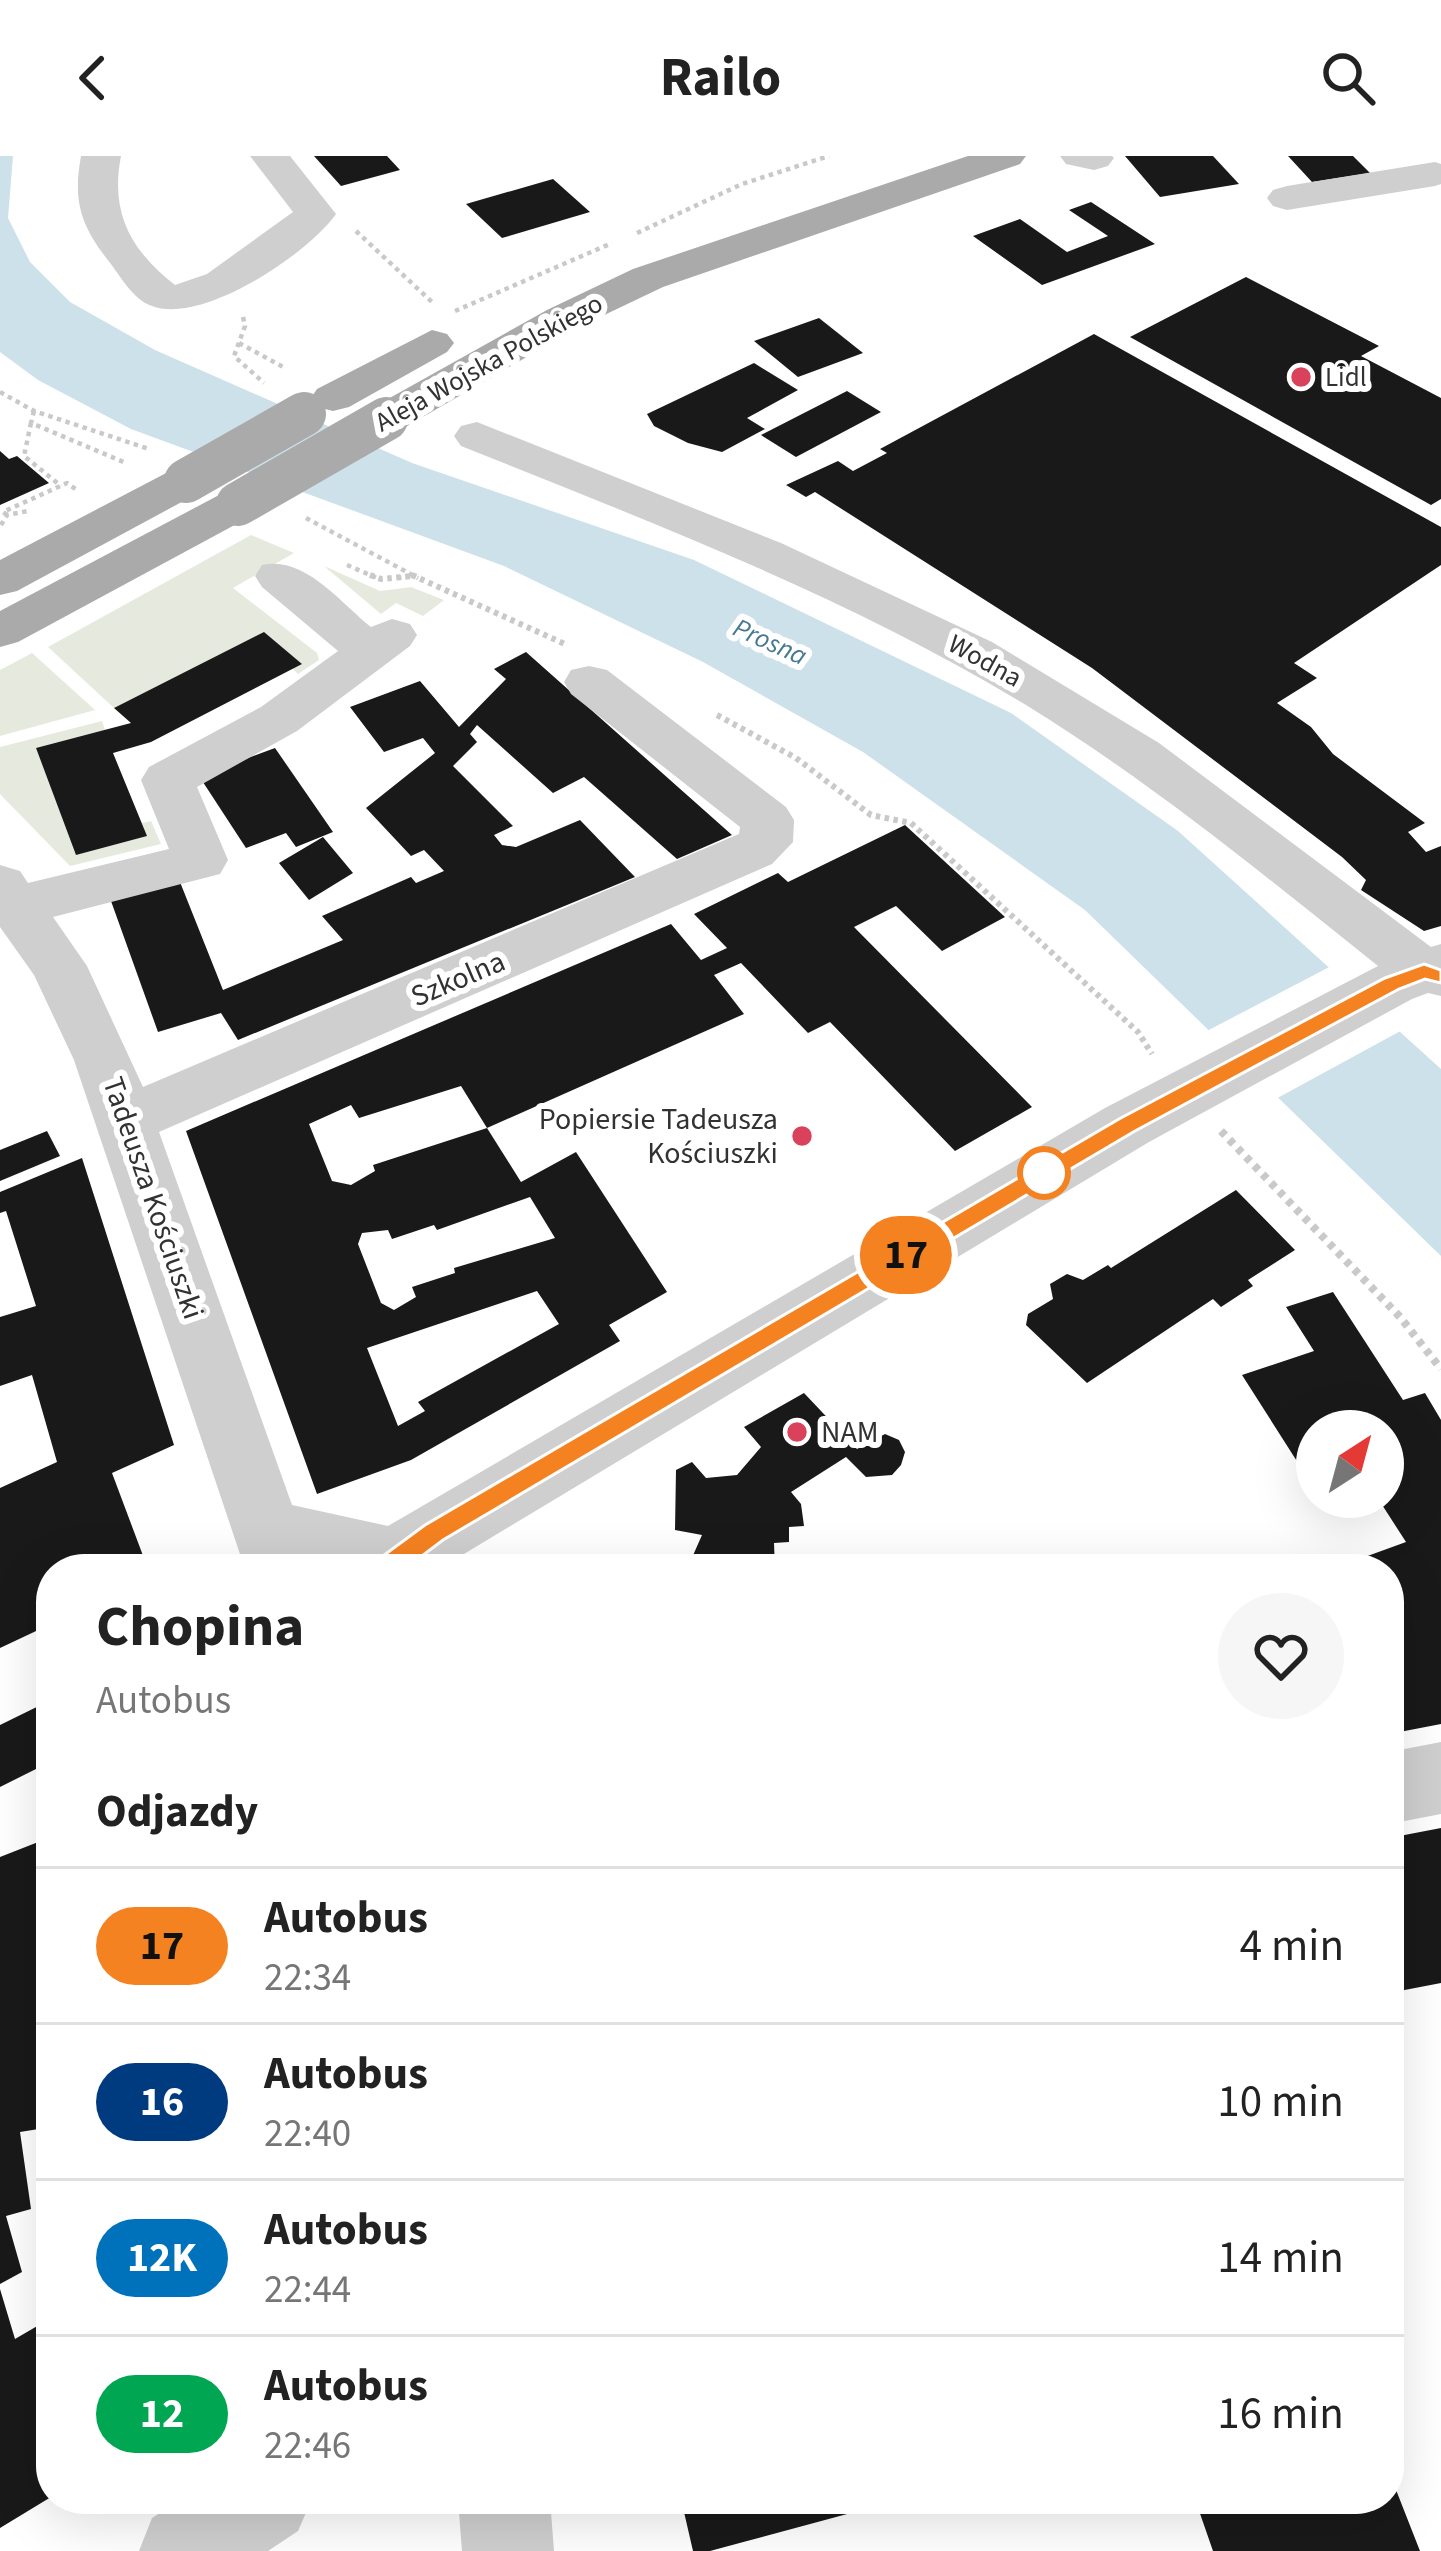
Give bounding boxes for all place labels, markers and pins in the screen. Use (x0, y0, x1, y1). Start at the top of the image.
place label: Lidl (1325, 358, 1367, 397)
marker: Lidl (1288, 364, 1314, 390)
place label: Popiersie Tadeusza Kościuszki (539, 1098, 778, 1175)
marker: Popiersie Tadeusza Kościuszki (789, 1123, 815, 1149)
unlabelled marker (1019, 1148, 1069, 1198)
place label: NAM (821, 1411, 879, 1454)
marker: NAM (784, 1419, 810, 1445)

